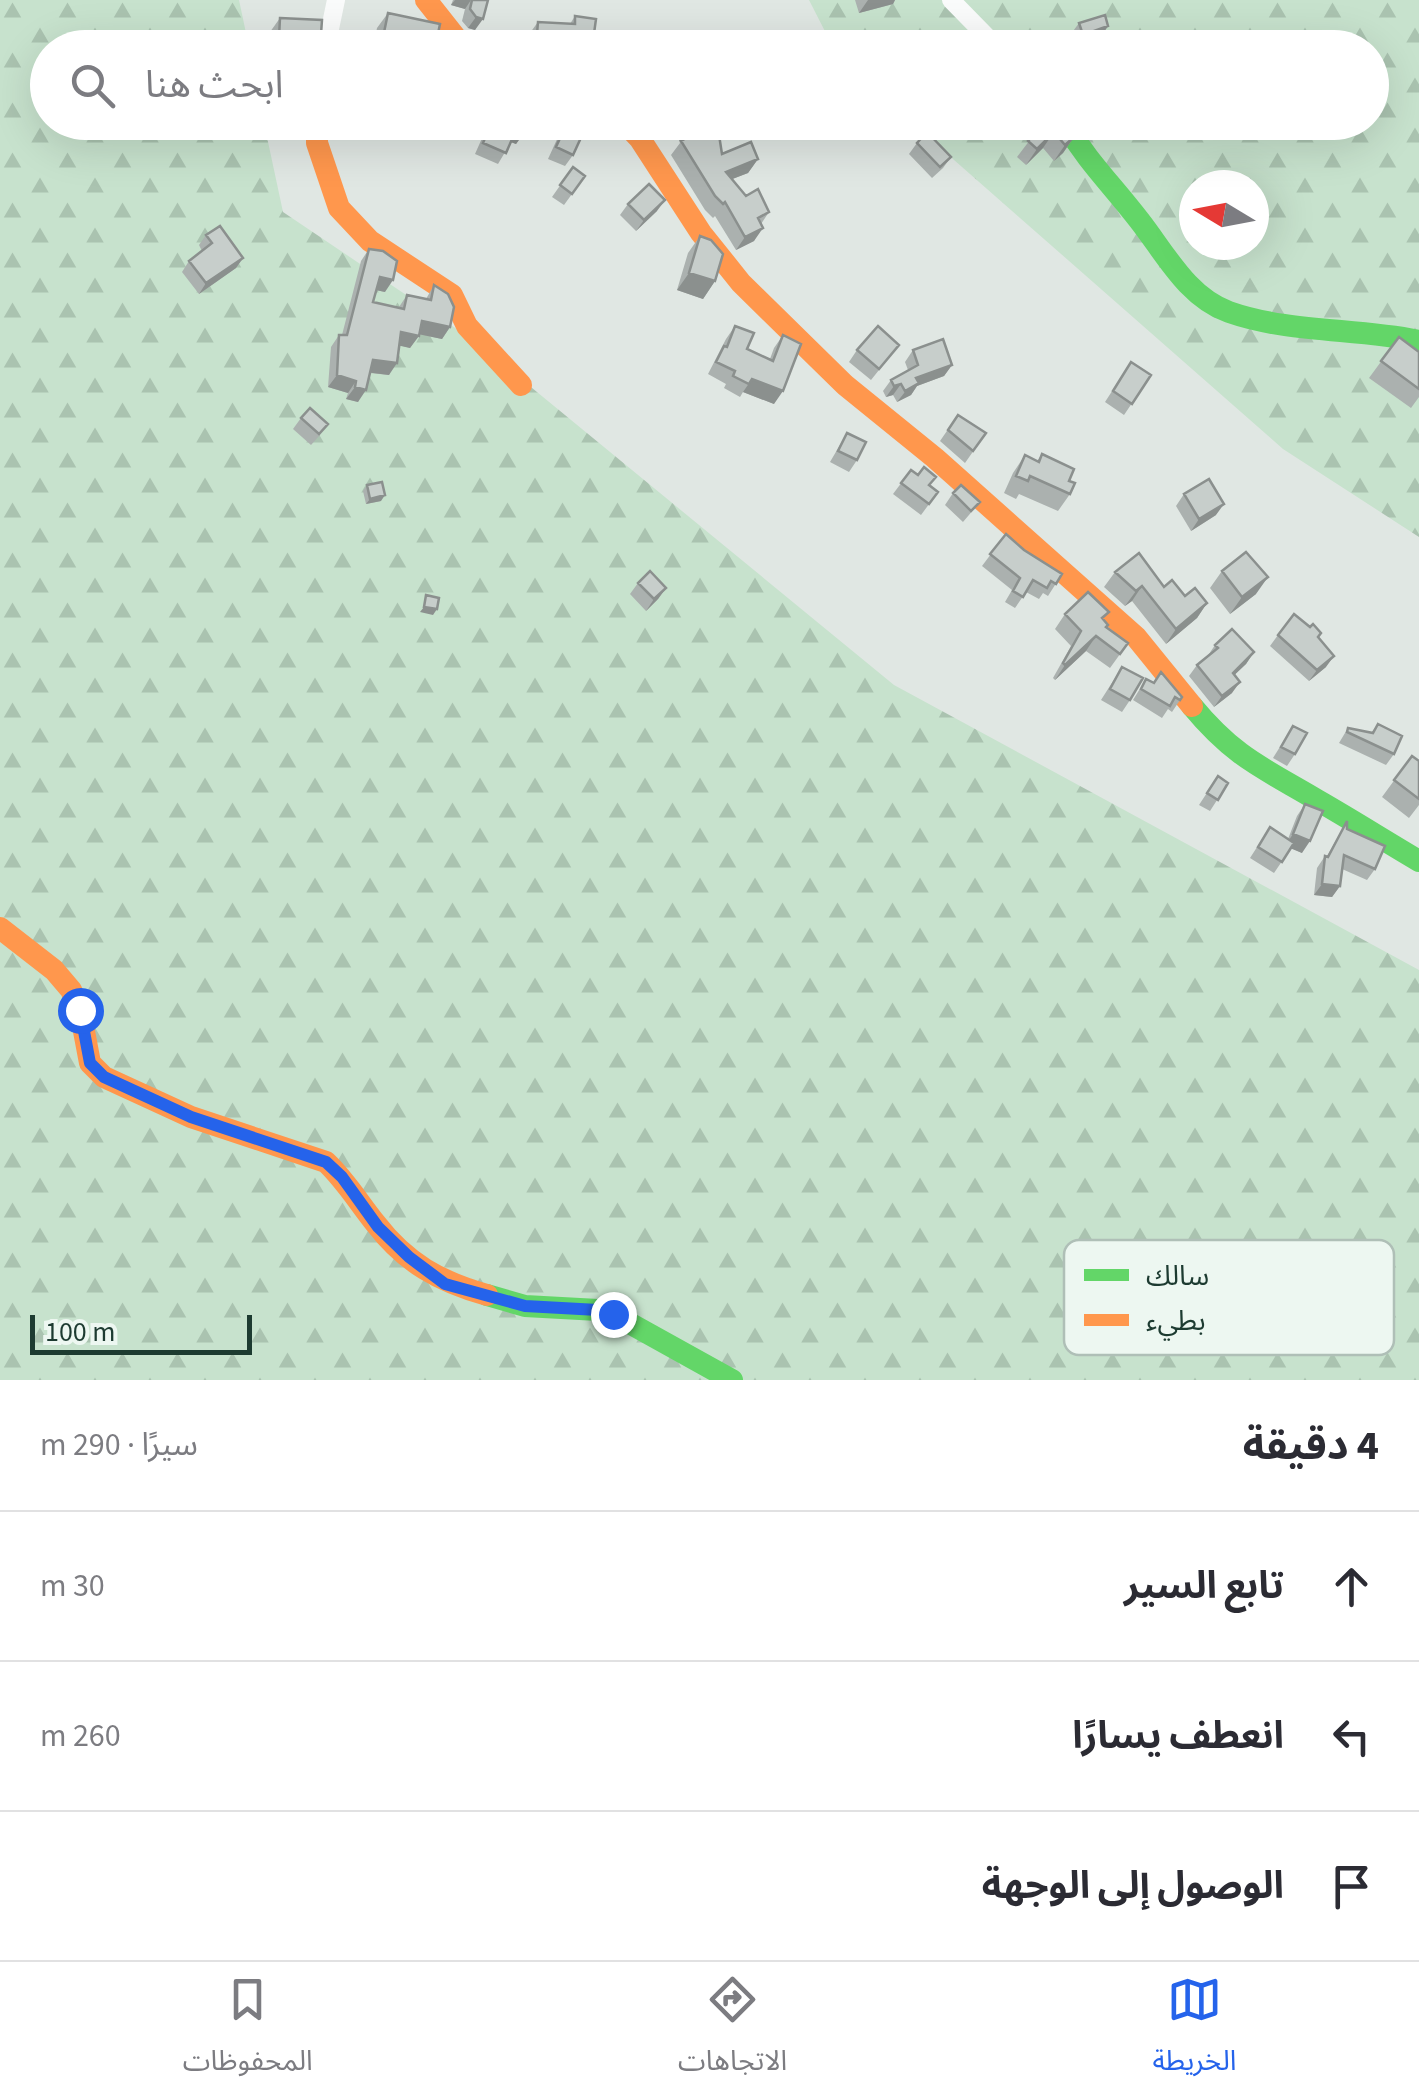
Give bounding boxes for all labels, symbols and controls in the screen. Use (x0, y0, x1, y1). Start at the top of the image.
search box (30, 30, 1389, 140)
icon: search (65, 58, 120, 113)
text: ابحث هنا (145, 58, 284, 112)
north arrow (1179, 170, 1269, 260)
route start (58, 988, 104, 1034)
legend (1064, 1240, 1394, 1355)
text: سالك (1146, 1256, 1209, 1296)
route end (591, 1292, 637, 1338)
text: بطيء (1146, 1301, 1206, 1341)
scale bar (30, 1310, 252, 1354)
text: 100 m (45, 1312, 116, 1352)
text: 4 دقيقة (1243, 1416, 1379, 1476)
text: سيرًا · 290 m (40, 1422, 198, 1468)
text: تابع السير (1124, 1559, 1284, 1613)
icon: ahead (1324, 1559, 1379, 1614)
text: 30 m (40, 1563, 105, 1609)
text: انعطف يسارًا (1072, 1709, 1284, 1763)
icon: left (1324, 1709, 1379, 1764)
text: 260 m (40, 1713, 121, 1759)
text: الوصول إلى الوجهة (982, 1859, 1284, 1913)
icon: arrive (1324, 1859, 1379, 1914)
tab: المحفوظات (183, 1972, 313, 2091)
tab: الاتجاهات (678, 1972, 787, 2091)
tab: الخريطة (1152, 1972, 1236, 2091)

